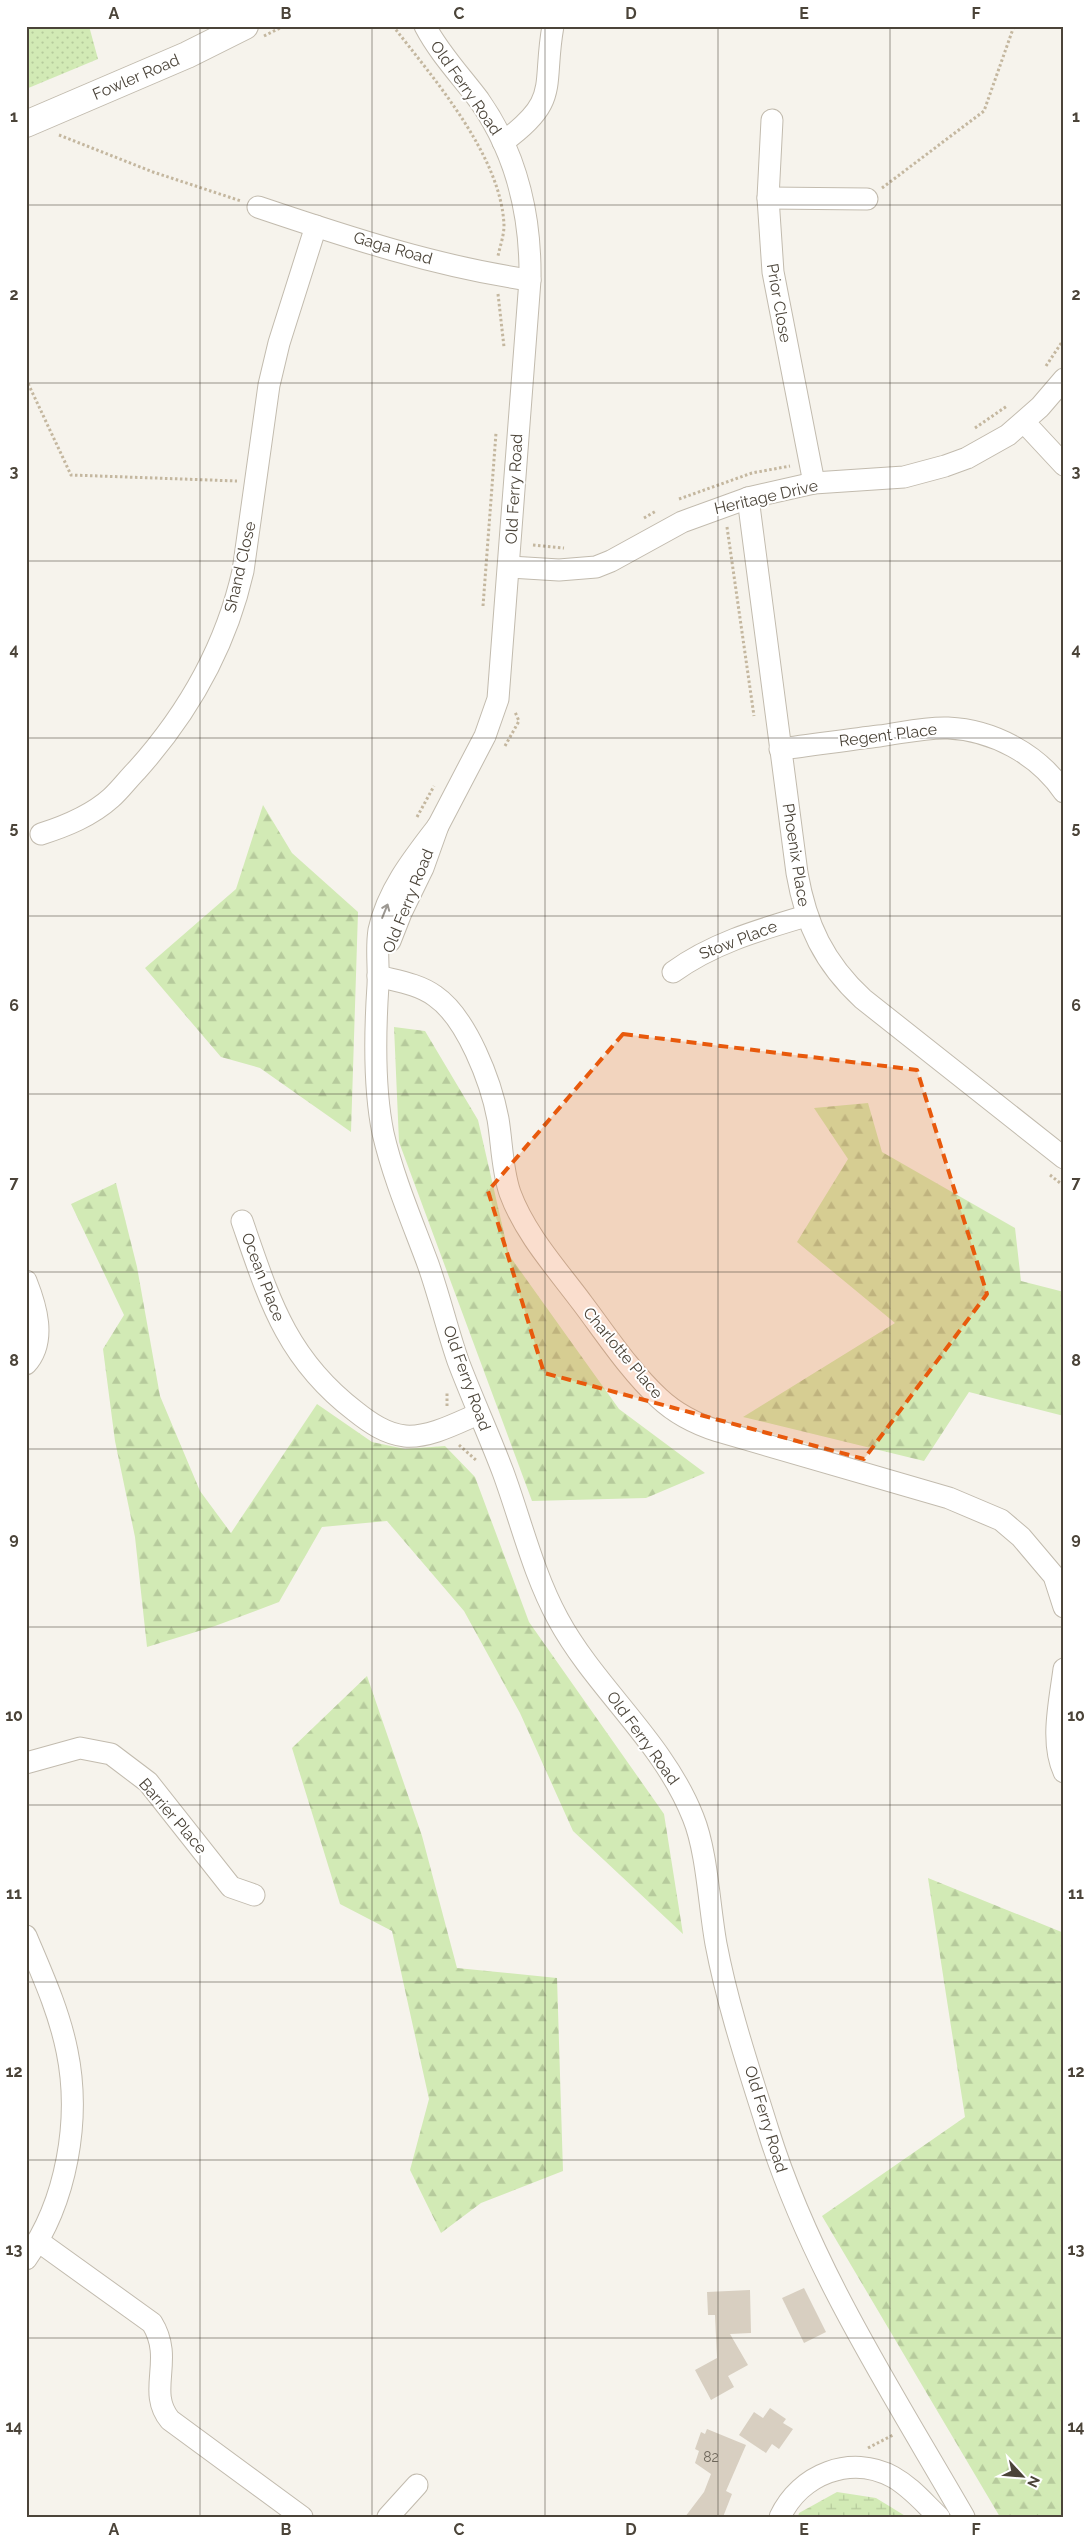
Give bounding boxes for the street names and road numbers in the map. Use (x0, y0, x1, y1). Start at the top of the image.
street label: Old Ferry Road (426, 37, 506, 139)
street label: Fowler Road (90, 50, 182, 104)
street label: Gaga Road (351, 228, 435, 268)
street label: Prior Close (763, 262, 795, 344)
street label: Old Ferry Road (502, 433, 526, 545)
street label: Heritage Drive (712, 476, 820, 518)
street label: Shand Close (220, 520, 260, 614)
street label: Regent Place (838, 720, 938, 750)
street label: Phoenix Place (778, 802, 814, 908)
street label: Old Ferry Road (378, 846, 438, 956)
street label: Stow Place (696, 916, 780, 964)
street label: Ocean Place (237, 1230, 289, 1324)
street label: Charlotte Place (579, 1303, 667, 1403)
street label: Old Ferry Road (439, 1323, 495, 1433)
street label: Old Ferry Road (603, 1688, 683, 1788)
street label: Barrier Place (135, 1774, 211, 1858)
street label: Old Ferry Road (741, 2063, 791, 2175)

